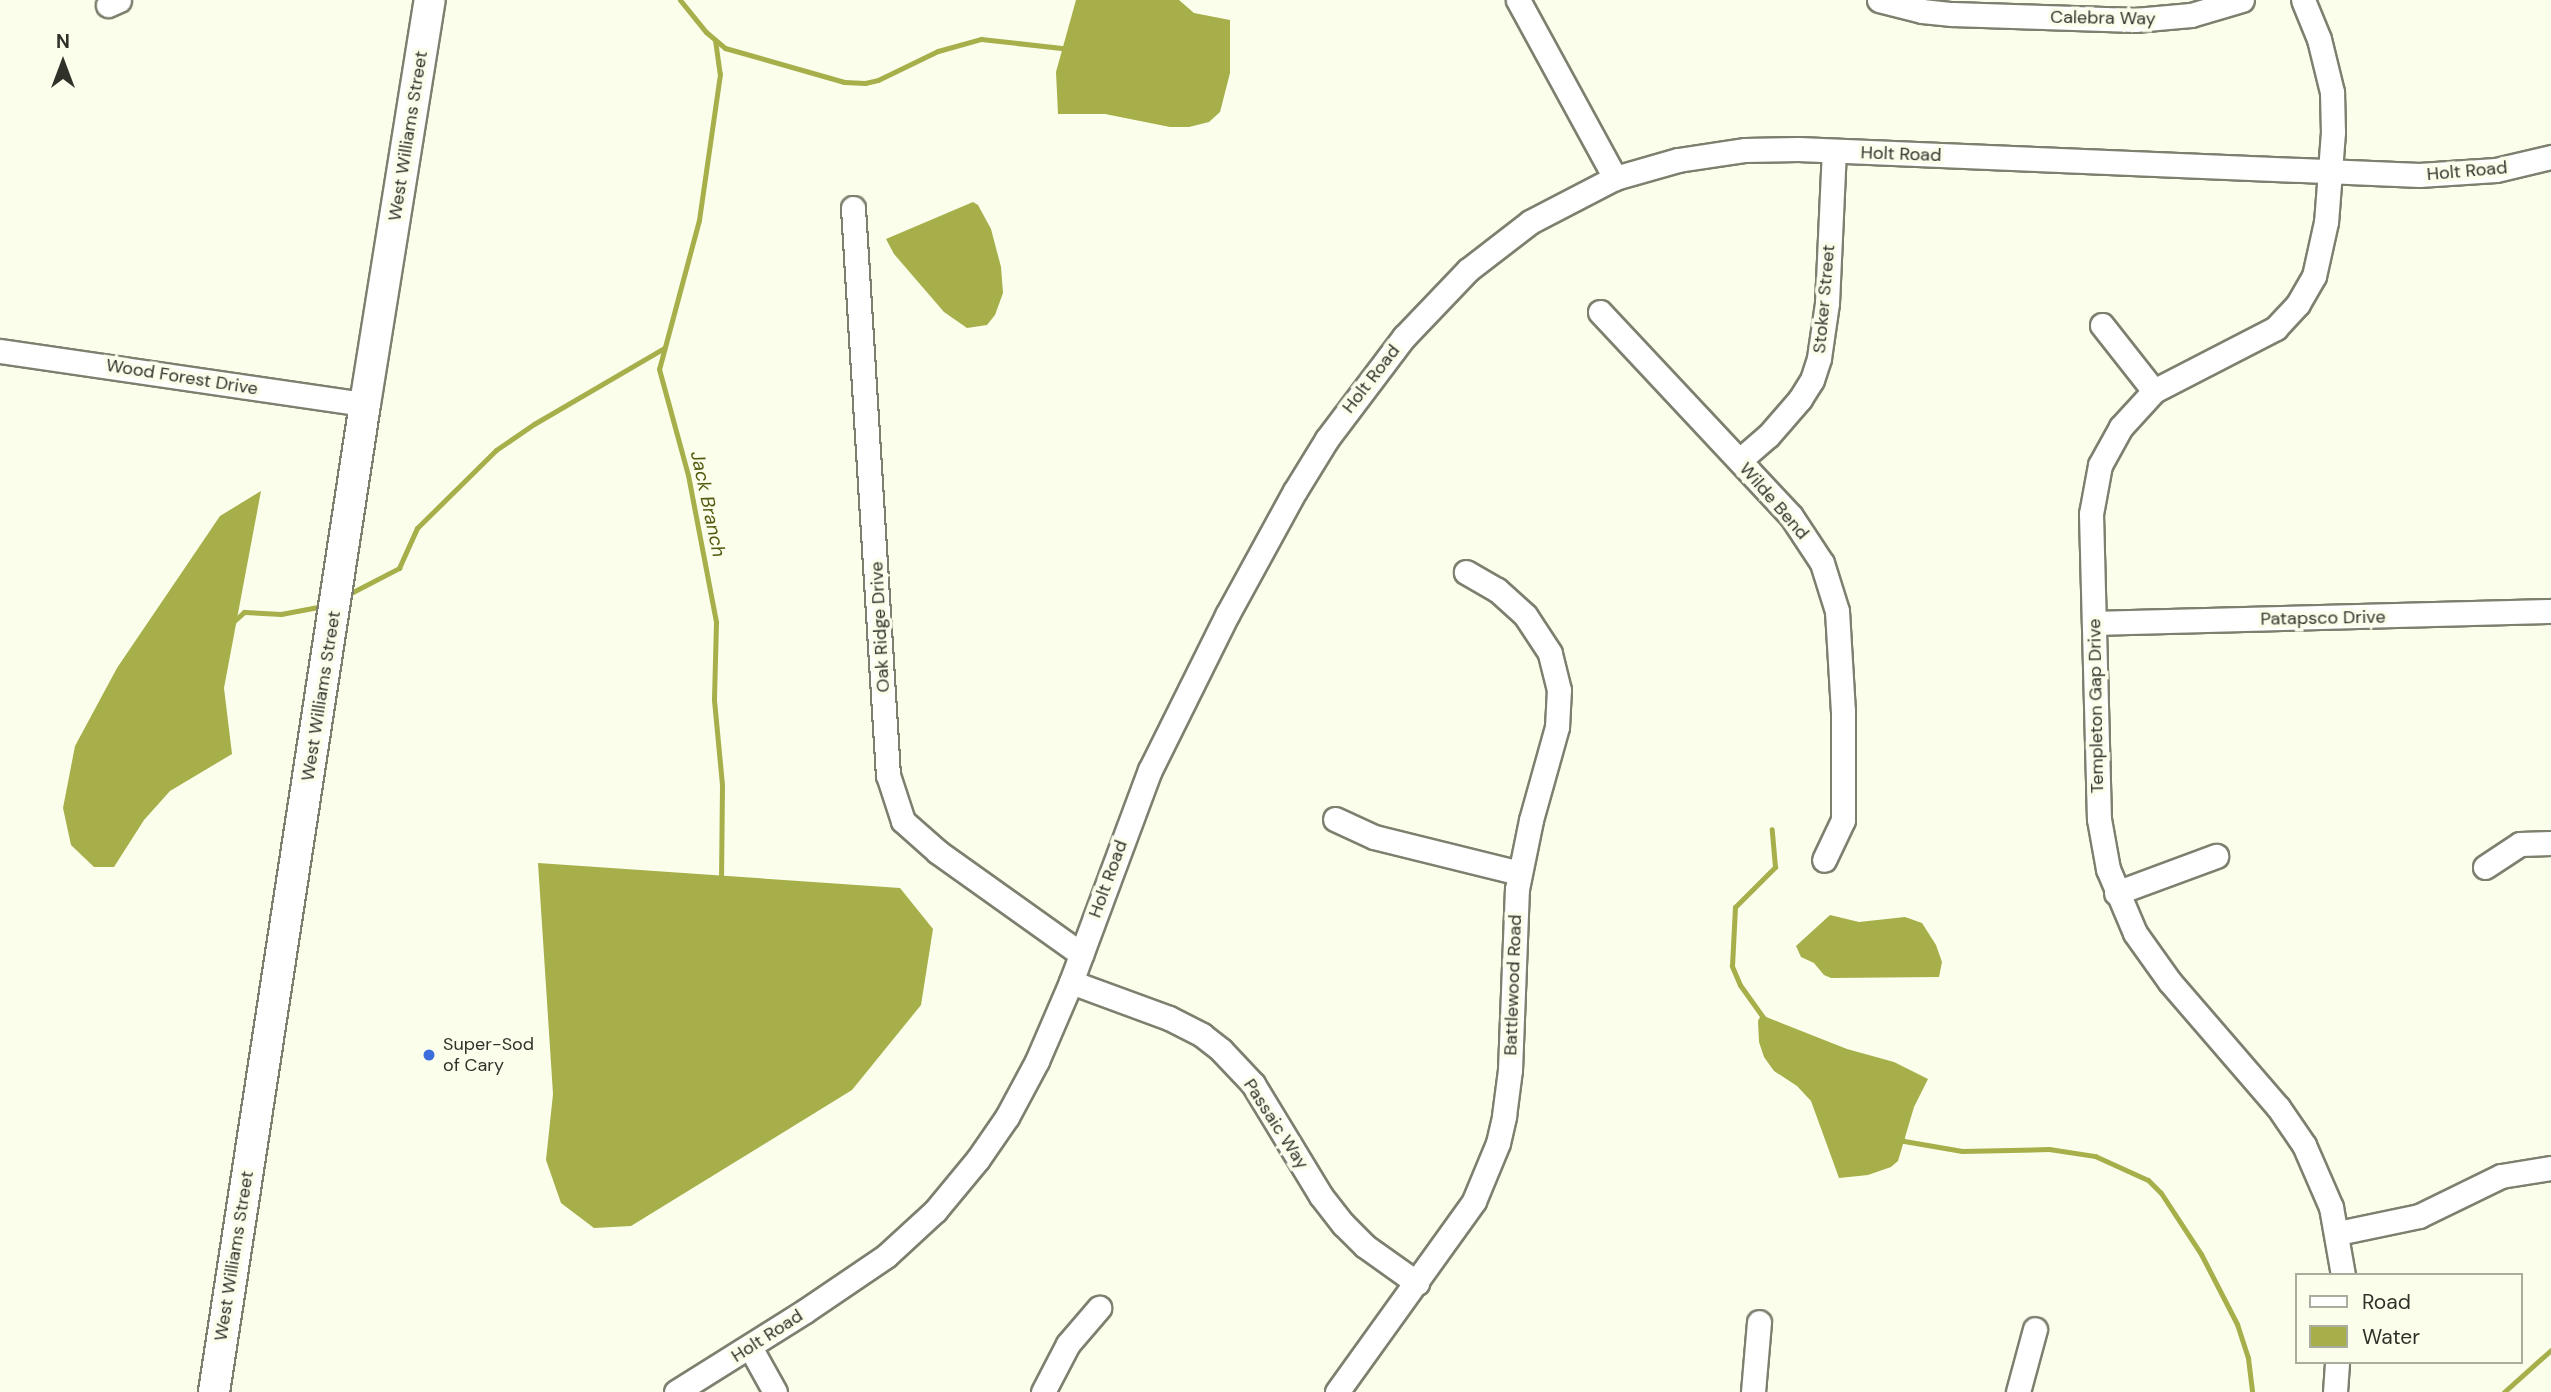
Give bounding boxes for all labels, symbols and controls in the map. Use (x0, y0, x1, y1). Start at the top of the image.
street label: Calebra Way (2050, 6, 2156, 30)
north arrow (28, 28, 98, 98)
text: N (56, 29, 70, 54)
street label: West Williams Street (384, 49, 432, 223)
street label: Holt Road (1860, 142, 1942, 166)
street label: Holt Road (2426, 157, 2508, 185)
street label: Stoker Street (1808, 244, 1840, 354)
street label: Holt Road (1338, 341, 1404, 417)
street label: Wood Forest Drive (105, 354, 259, 400)
water label: Jack Branch (686, 449, 730, 559)
street label: Wilde Bend (1735, 458, 1813, 544)
street label: Oak Ridge Drive (866, 561, 894, 693)
street label: Patapsco Drive (2260, 606, 2386, 630)
street label: West Williams Street (297, 609, 345, 783)
street label: Templeton Gap Drive (2084, 618, 2108, 794)
street label: Holt Road (1084, 837, 1132, 921)
street label: Battlewood Road (1500, 914, 1526, 1056)
place label: Super-Sod of Cary (443, 1034, 534, 1076)
marker: Super-Sod of Cary (421, 1047, 437, 1063)
street label: Passaic Way (1239, 1075, 1313, 1173)
street label: West Williams Street (210, 1169, 258, 1343)
legend (2296, 1273, 2523, 1364)
text: Road (2362, 1288, 2411, 1316)
street label: Holt Road (727, 1305, 807, 1367)
text: Water (2362, 1323, 2420, 1351)

